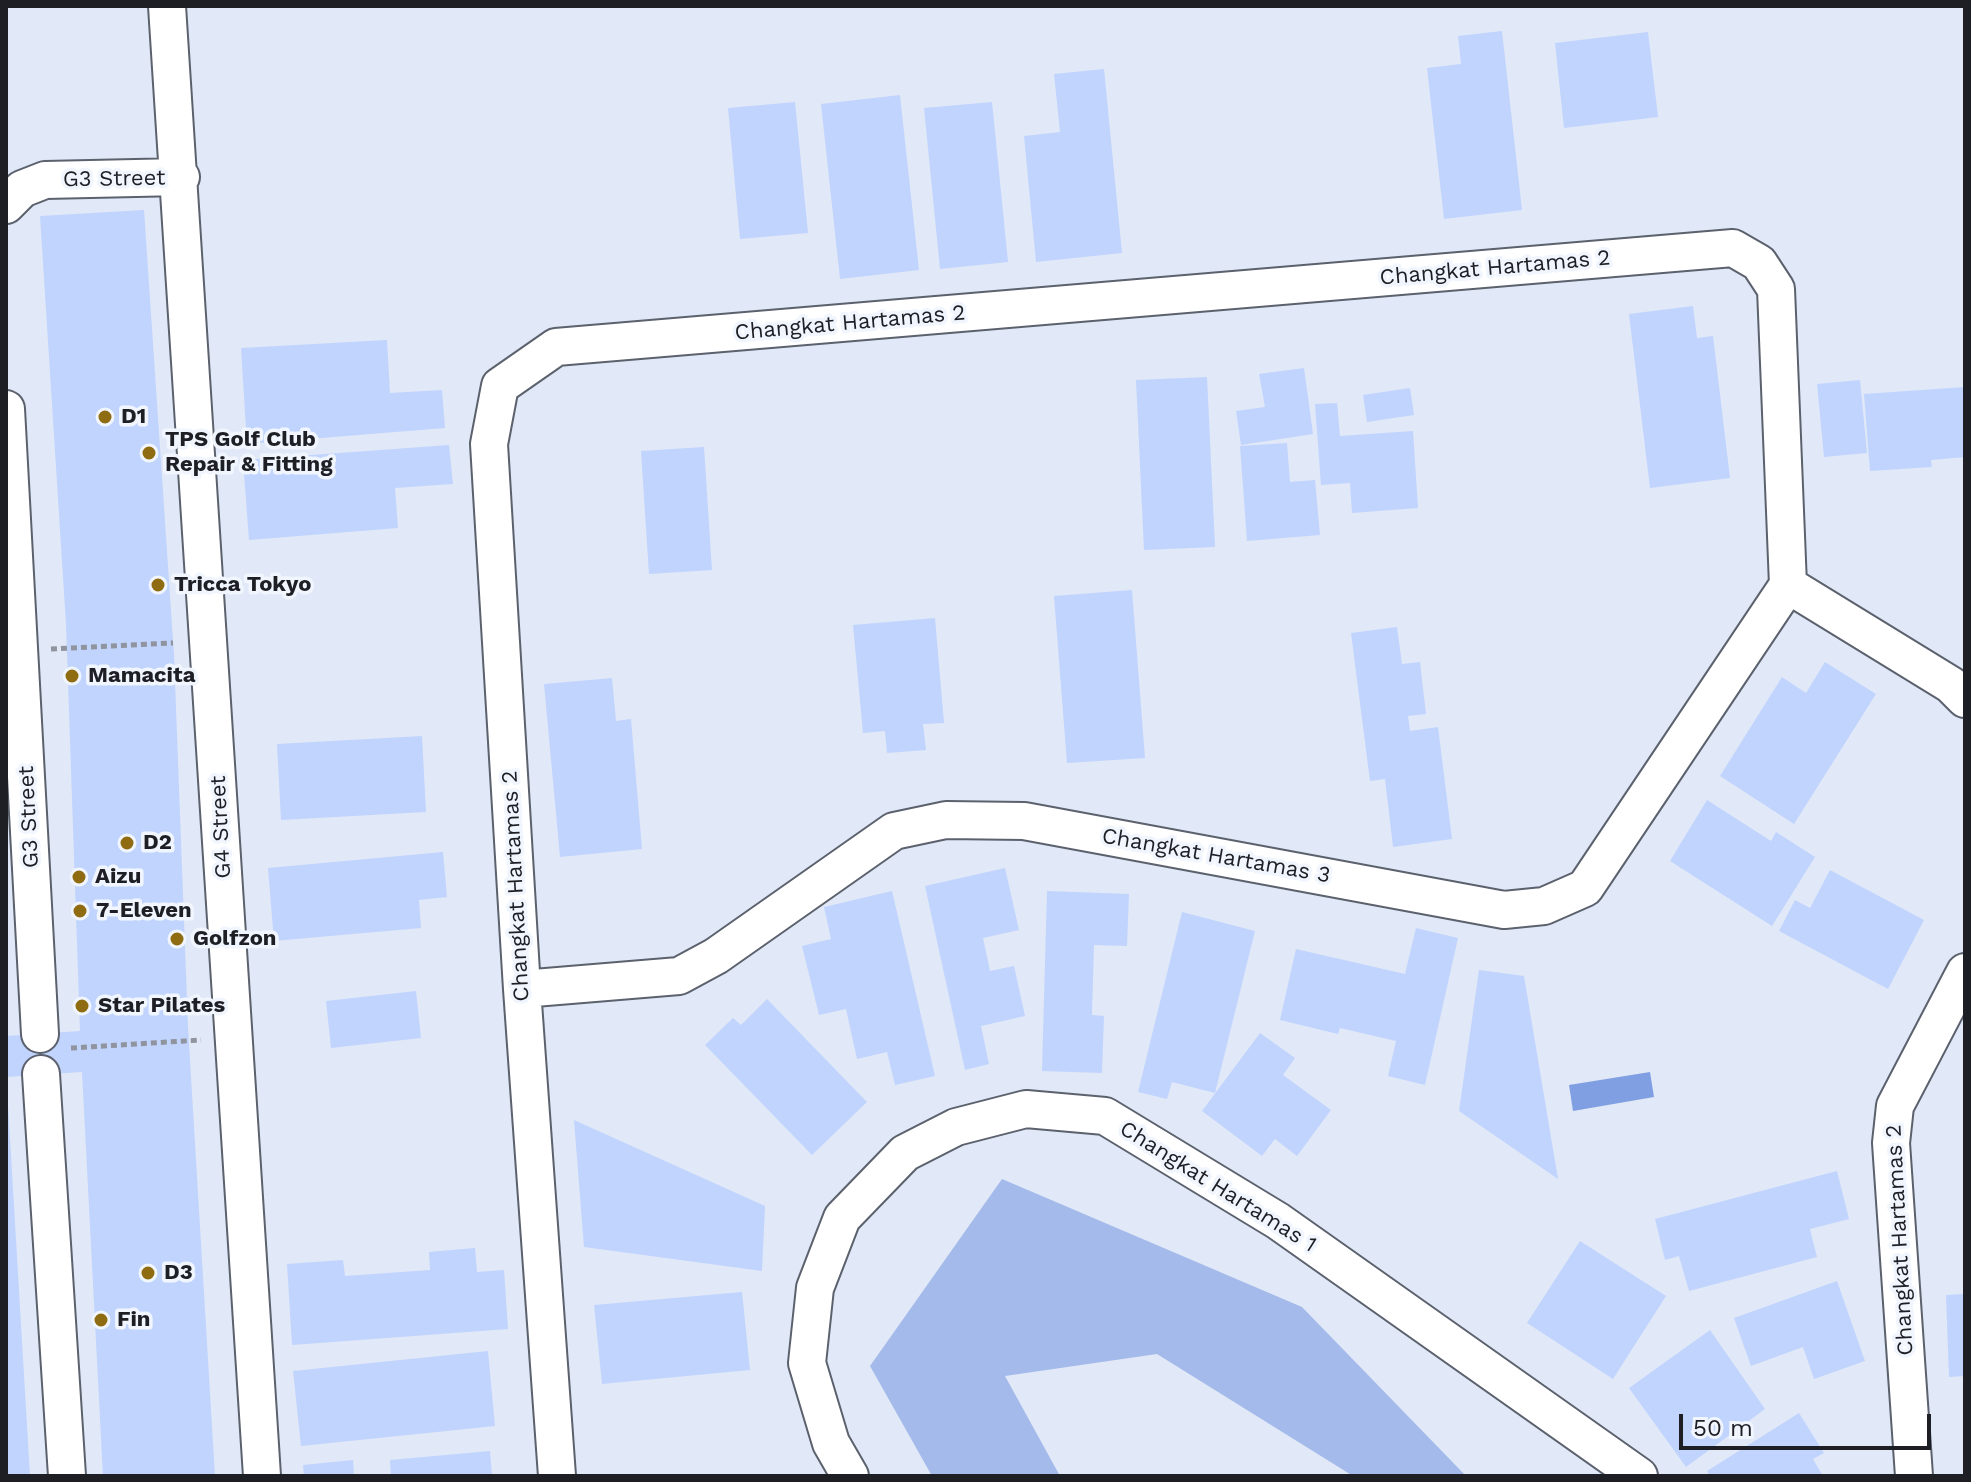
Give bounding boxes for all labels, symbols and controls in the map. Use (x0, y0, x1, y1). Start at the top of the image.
street label: G3 Street (63, 165, 165, 193)
street label: Changkat Hartamas 2 (1379, 245, 1611, 291)
street label: Changkat Hartamas 2 (734, 300, 966, 346)
place label: D1 (121, 404, 146, 430)
marker: D1 (96, 408, 114, 426)
place label: TPS Golf Club Repair & Fitting (165, 427, 332, 478)
marker: TPS Golf Club Repair & Fitting (140, 444, 158, 462)
place label: Tricca Tokyo (174, 572, 311, 598)
marker: Tricca Tokyo (149, 576, 167, 594)
place label: Mamacita (88, 663, 195, 689)
marker: Mamacita (63, 667, 81, 685)
street label: G3 Street (13, 765, 45, 869)
street label: Changkat Hartamas 2 (497, 770, 535, 1002)
street label: G4 Street (205, 775, 237, 879)
street label: Changkat Hartamas 3 (1100, 823, 1332, 889)
place label: D2 (143, 830, 172, 856)
marker: D2 (118, 834, 136, 852)
place label: Aizu (95, 864, 141, 890)
marker: Aizu (70, 868, 88, 886)
place label: 7-Eleven (96, 898, 192, 924)
marker: 7-Eleven (71, 902, 89, 920)
place label: Golfzon (193, 926, 277, 952)
marker: Golfzon (168, 930, 186, 948)
place label: Star Pilates (98, 993, 225, 1019)
marker: Star Pilates (73, 997, 91, 1015)
street label: Changkat Hartamas 1 (1115, 1116, 1321, 1258)
street label: Changkat Hartamas 2 (1881, 1124, 1919, 1356)
place label: D3 (164, 1260, 193, 1286)
marker: D3 (139, 1264, 157, 1282)
place label: Fin (117, 1307, 151, 1333)
marker: Fin (92, 1311, 110, 1329)
scale bar (1683, 1398, 1935, 1448)
text: 50 m (1693, 1414, 1753, 1442)

